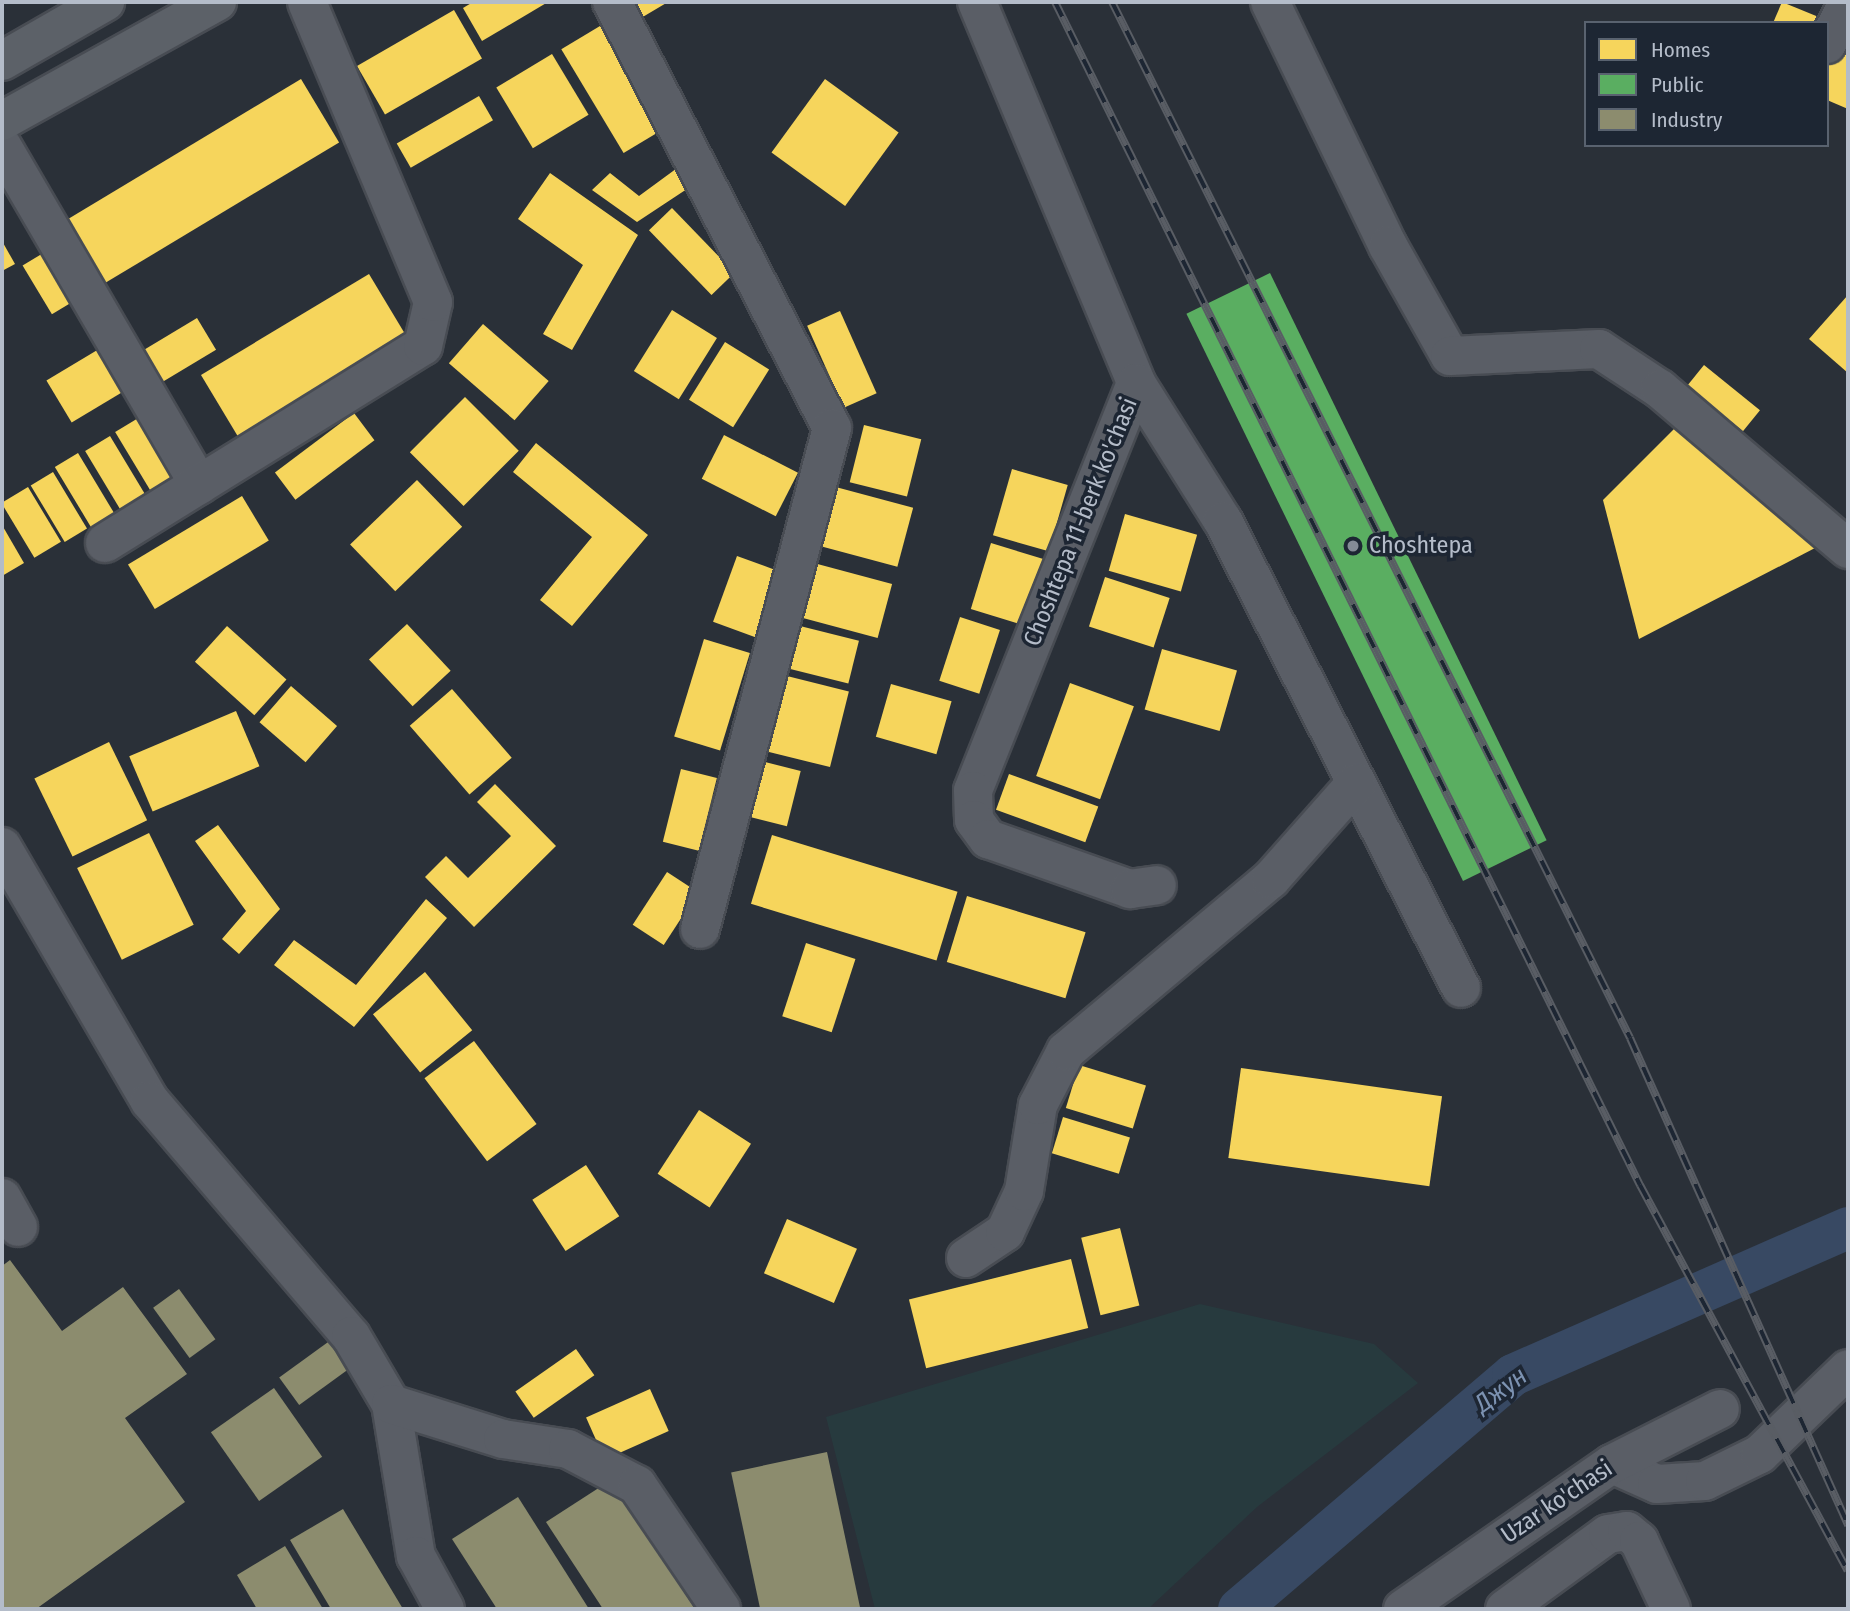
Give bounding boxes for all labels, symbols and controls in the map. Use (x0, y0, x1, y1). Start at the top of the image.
legend (1584, 21, 1829, 147)
text: Homes (1651, 37, 1710, 63)
text: Public (1651, 72, 1703, 98)
text: Industry (1651, 107, 1722, 133)
street label: Choshtepa 11-berk ko'chasi (1018, 394, 1144, 650)
place label: Choshtepa (1369, 532, 1473, 560)
marker: Choshtepa (1343, 536, 1363, 556)
water label: Джун (1469, 1361, 1533, 1419)
street label: Uzar ko'chasi (1496, 1454, 1618, 1550)

